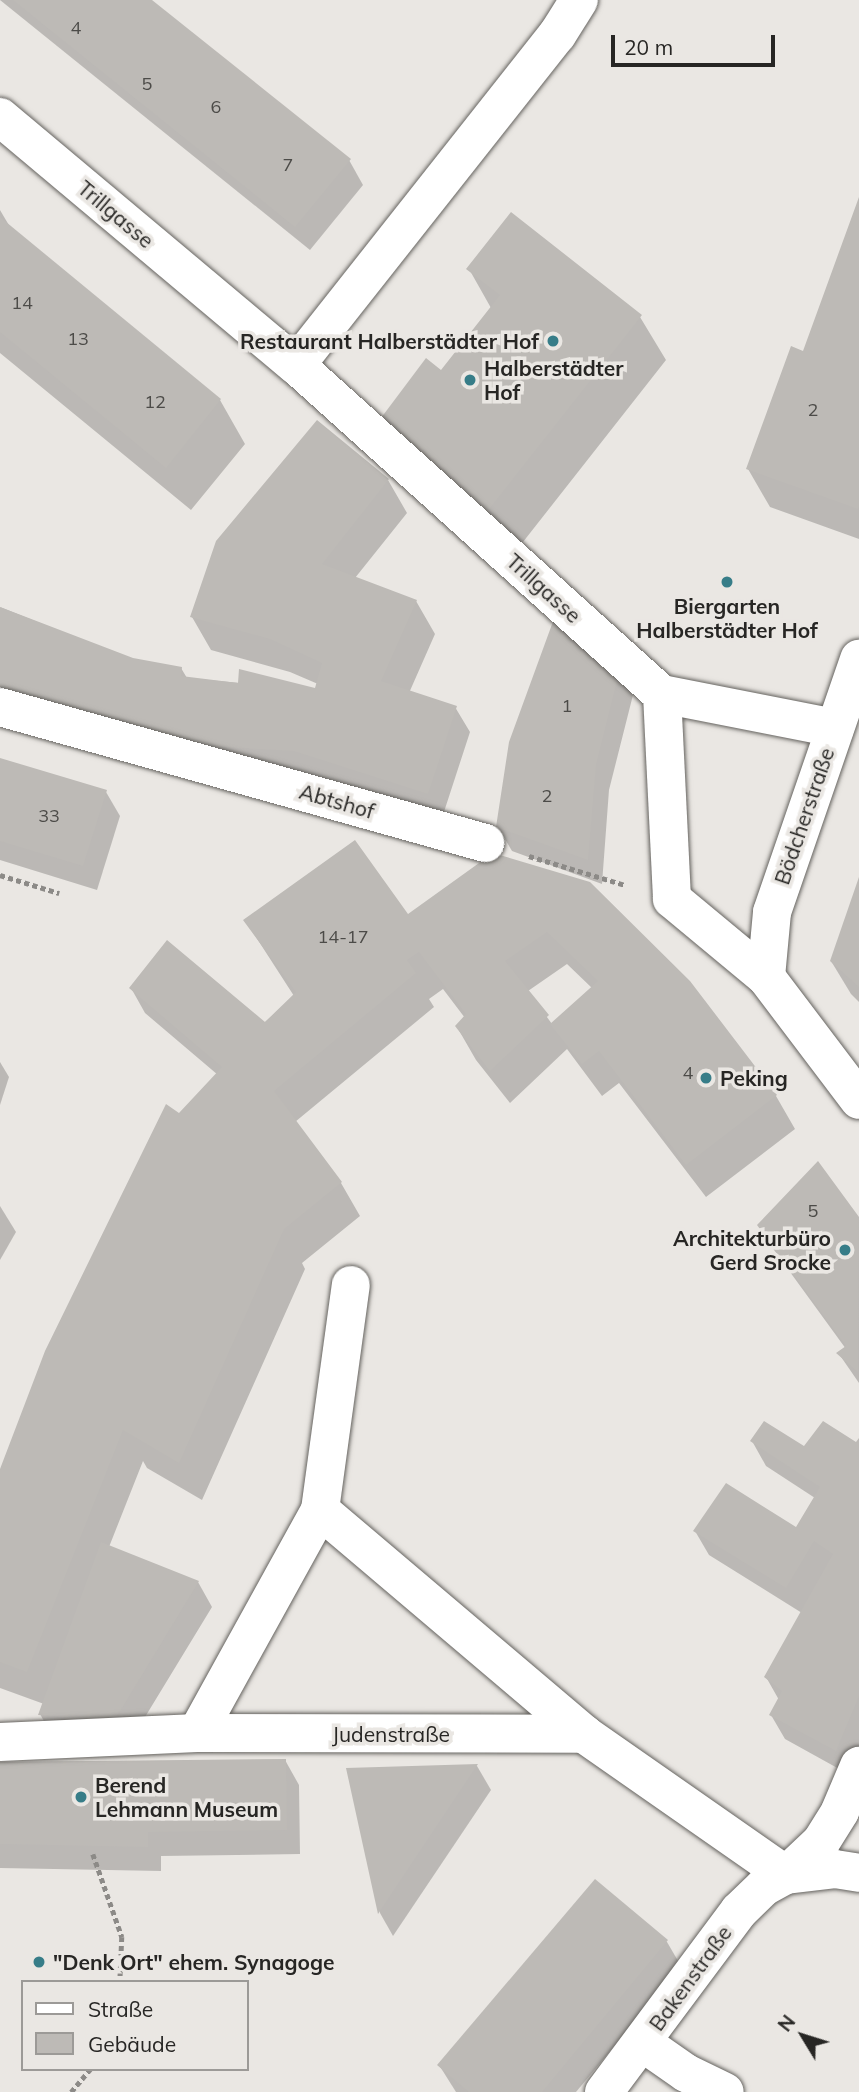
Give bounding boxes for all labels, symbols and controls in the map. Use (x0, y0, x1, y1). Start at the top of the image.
house number: 4 (71, 17, 81, 39)
scale bar (614, 21, 778, 65)
text: 20 m (624, 34, 673, 60)
house number: 5 (142, 73, 152, 95)
house number: 6 (211, 96, 221, 118)
house number: 7 (283, 154, 293, 176)
street label: Trillgasse (73, 175, 159, 253)
house number: 14 (11, 292, 33, 314)
house number: 13 (67, 328, 89, 350)
place label: Restaurant Halberstädter Hof (240, 328, 539, 354)
marker: Restaurant Halberstädter Hof (545, 333, 561, 349)
place label: Halberstädter Hof (484, 355, 623, 405)
marker: Halberstädter Hof (462, 372, 478, 388)
house number: 12 (144, 391, 166, 413)
house number: 2 (808, 399, 818, 421)
street label: Trillgasse (502, 548, 586, 628)
marker: Biergarten Halberstädter Hof (719, 574, 735, 590)
place label: Biergarten Halberstädter Hof (636, 593, 818, 643)
house number: 1 (562, 695, 572, 717)
street label: Bödcherstraße (769, 744, 839, 888)
street label: Abtshof (297, 778, 377, 824)
house number: 2 (542, 785, 552, 807)
house number: 33 (38, 805, 60, 827)
house number: 14-17 (318, 926, 368, 948)
house number: 4 (683, 1062, 693, 1084)
place label: Peking (720, 1065, 788, 1091)
marker: Peking (698, 1070, 714, 1086)
house number: 5 (808, 1200, 818, 1222)
place label: Architekturbüro Gerd Srocke (673, 1225, 831, 1275)
marker: Architekturbüro Gerd Srocke (837, 1242, 853, 1258)
street label: Judenstraße (332, 1721, 450, 1747)
place label: Berend Lehmann Museum (95, 1772, 278, 1822)
marker: Berend Lehmann Museum (73, 1789, 89, 1805)
street label: Bakenstraße (643, 1921, 737, 2035)
place label: "Denk Ort" ehem. Synagoge (53, 1949, 334, 1975)
marker: "Denk Ort" ehem. Synagoge (31, 1954, 47, 1970)
legend (21, 1980, 248, 2071)
text: Straße (88, 1996, 153, 2022)
north arrow (768, 2001, 838, 2071)
text: N (773, 2010, 800, 2036)
text: Gebäude (88, 2031, 176, 2057)

